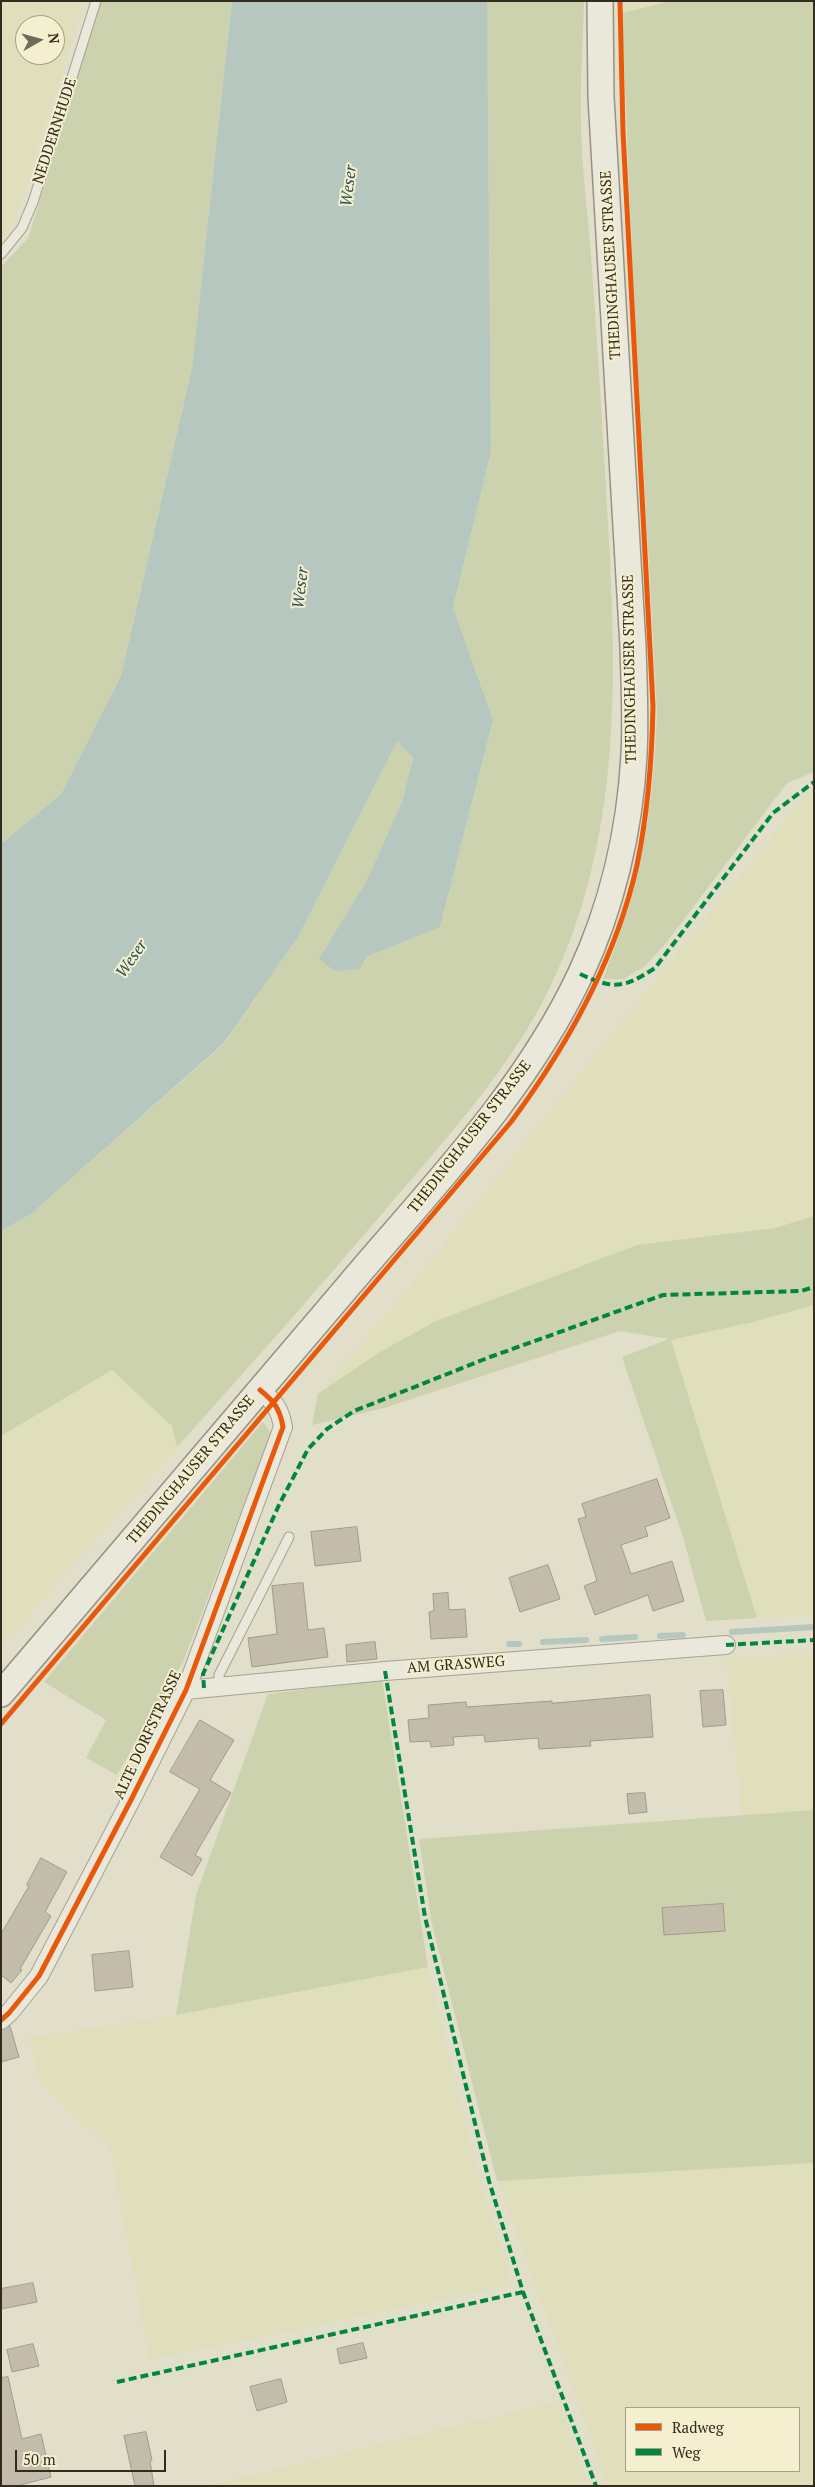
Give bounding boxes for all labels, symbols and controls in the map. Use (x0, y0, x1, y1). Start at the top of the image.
north arrow (15, 15, 65, 65)
text: N (44, 32, 64, 45)
street label: NEDDERNHUDE (29, 76, 81, 186)
water label: Weser (337, 164, 361, 208)
street label: THEDINGHAUSER STRASSE (597, 170, 625, 360)
water label: Weser (289, 566, 313, 610)
street label: THEDINGHAUSER STRASSE (619, 574, 641, 764)
water label: Weser (112, 936, 152, 982)
street label: THEDINGHAUSER STRASSE (405, 1057, 535, 1217)
street label: THEDINGHAUSER STRASSE (123, 1392, 259, 1548)
street label: AM GRASWEG (406, 1653, 506, 1677)
street label: ALTE DORFSTRASSE (110, 1668, 186, 1802)
legend (625, 2407, 800, 2472)
text: Radweg (672, 2417, 724, 2437)
scale bar (18, 2440, 169, 2472)
text: Weg (672, 2442, 700, 2462)
text: 50 m (23, 2449, 56, 2469)

